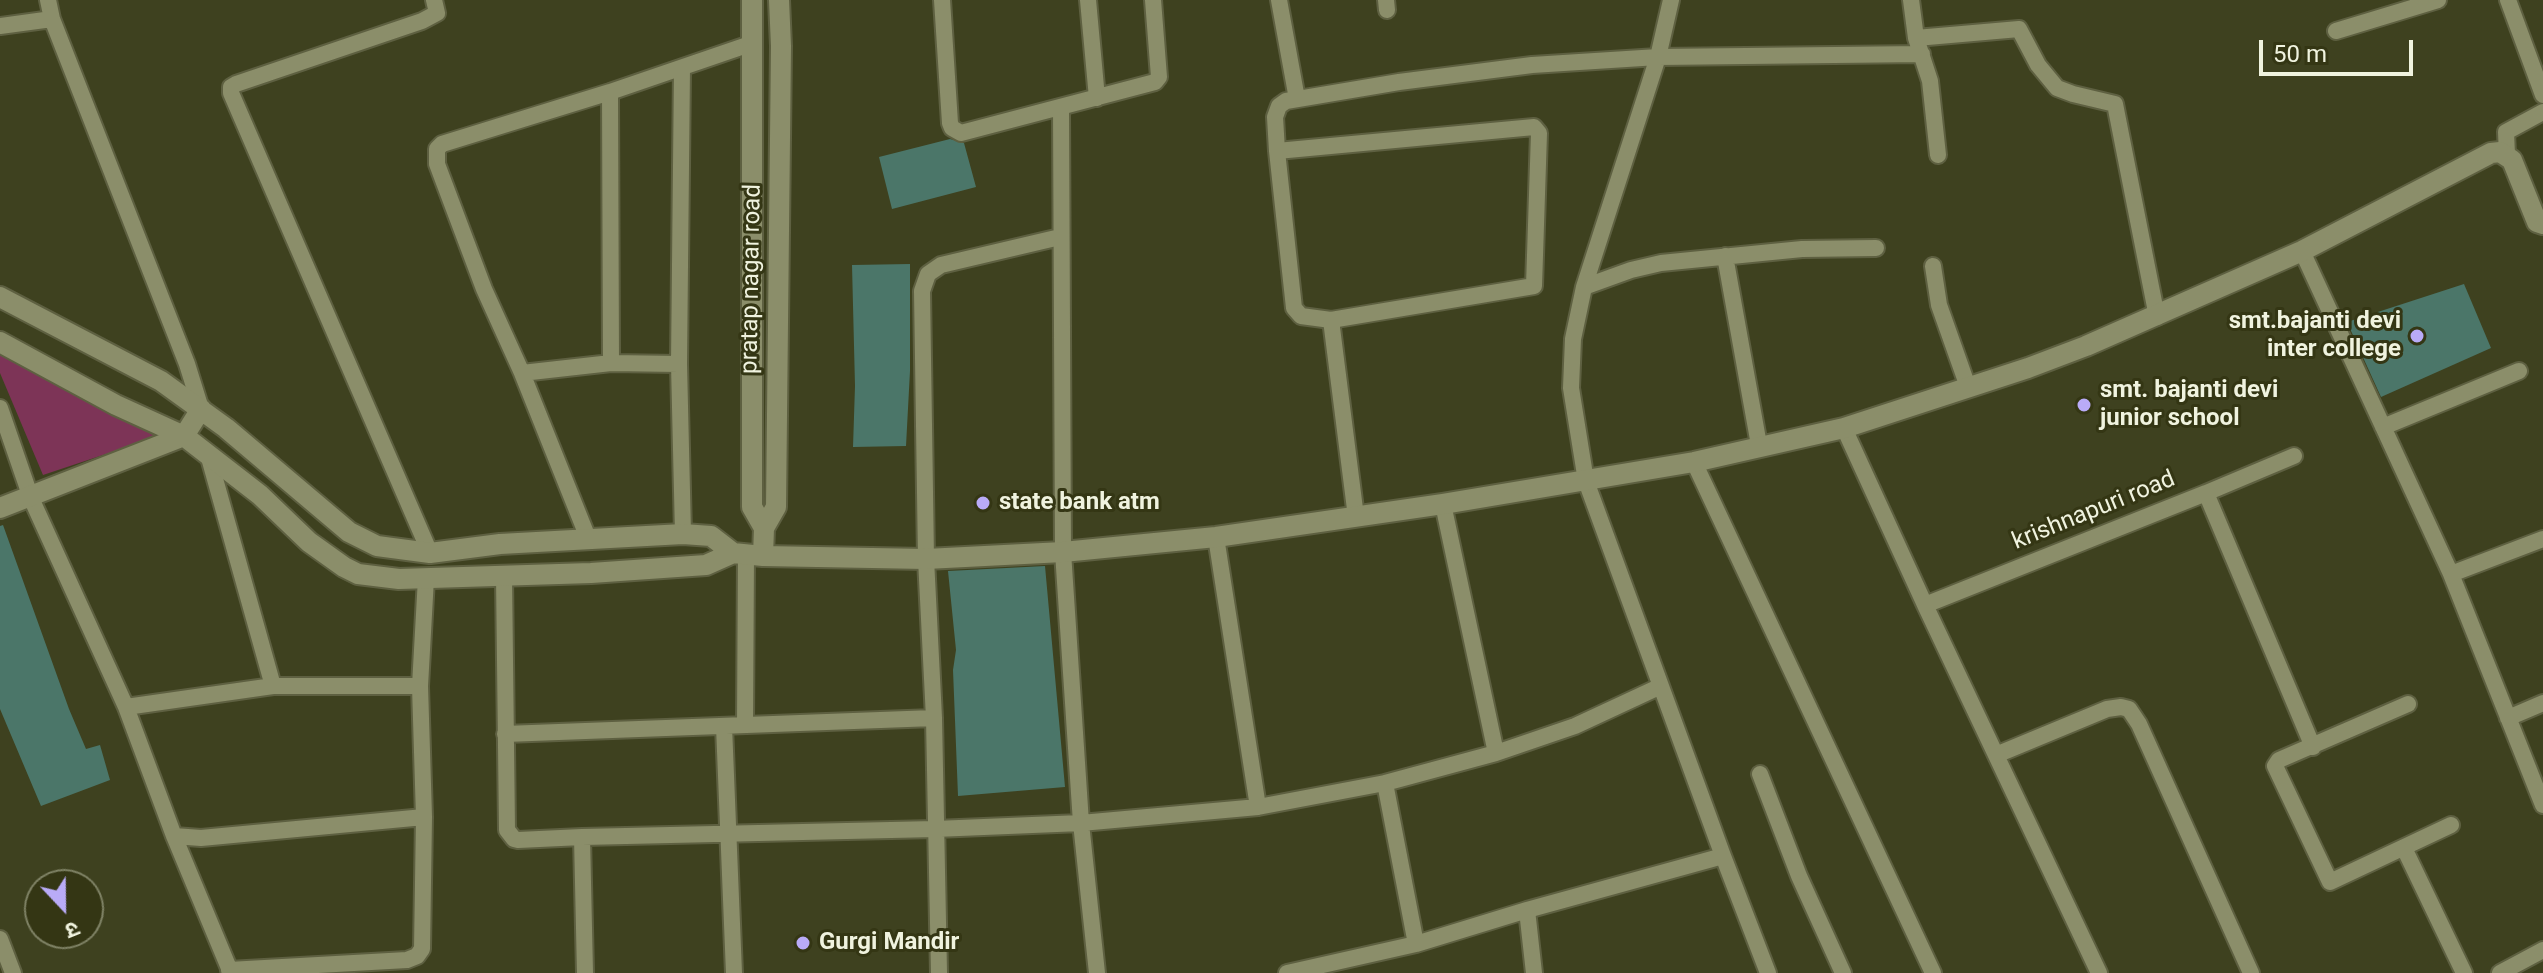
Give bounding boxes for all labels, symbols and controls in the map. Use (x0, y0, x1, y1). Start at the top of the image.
scale bar (2263, 24, 2417, 74)
text: 50 m (2273, 40, 2327, 68)
street label: pratap nagar road (736, 184, 768, 374)
place label: smt.bajanti devi inter college (2229, 308, 2401, 364)
marker: smt.bajanti devi inter college (2408, 327, 2426, 345)
place label: smt. bajanti devi junior school (2100, 377, 2278, 433)
marker: smt. bajanti devi junior school (2075, 396, 2093, 414)
street label: krishnapuri road (2008, 465, 2180, 557)
place label: state bank atm (999, 489, 1160, 517)
marker: state bank atm (974, 494, 992, 512)
north arrow (24, 869, 104, 949)
text: उ (62, 916, 83, 944)
place label: Gurgi Mandir (819, 929, 959, 957)
marker: Gurgi Mandir (794, 934, 812, 952)

